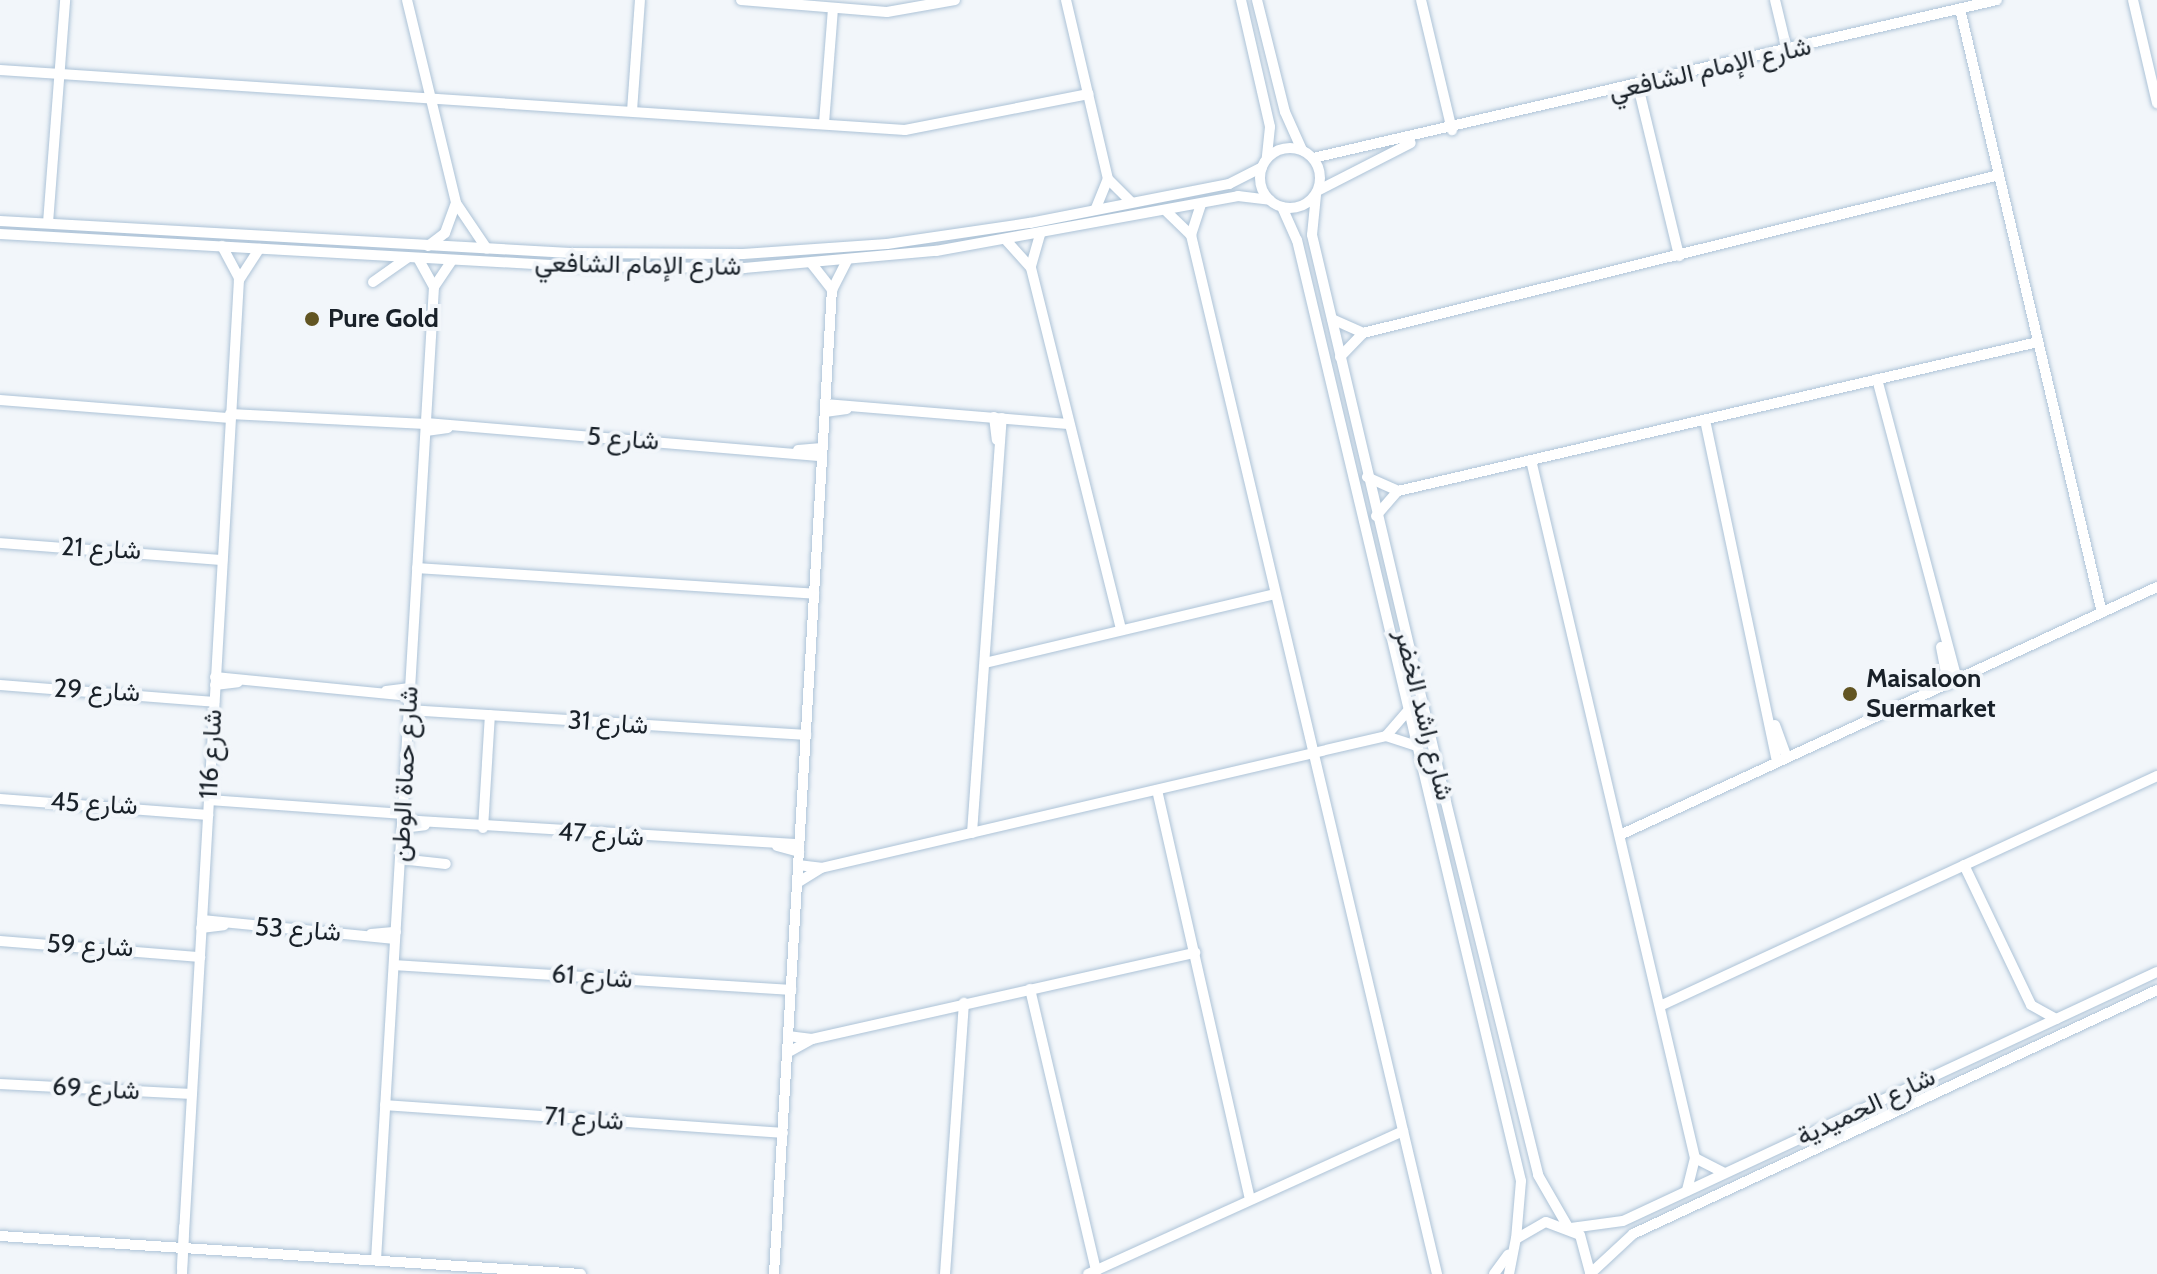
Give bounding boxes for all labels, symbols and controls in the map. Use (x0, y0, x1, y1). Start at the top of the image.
street label: شارع الإمام الشافعي (1606, 31, 1814, 107)
street label: شارع الإمام الشافعي (534, 248, 742, 282)
place label: Pure Gold (328, 303, 439, 335)
marker: Pure Gold (303, 310, 321, 328)
street label: شارع 5 (586, 421, 660, 457)
street label: شارع 21 (60, 531, 142, 567)
street label: شارع راشد الخضر (1388, 626, 1460, 804)
place label: Maisaloon Suermarket (1866, 663, 1996, 724)
street label: شارع 29 (53, 673, 141, 709)
street label: شارع حماة الوطن (385, 685, 425, 863)
marker: Maisaloon Suermarket (1841, 685, 1859, 703)
street label: شارع 31 (567, 705, 649, 741)
street label: شارع 116 (193, 708, 229, 800)
street label: شارع 45 (50, 786, 138, 822)
street label: شارع 47 (557, 816, 645, 854)
street label: شارع 53 (254, 911, 342, 949)
street label: شارع 59 (46, 928, 134, 964)
street label: شارع 61 (550, 959, 634, 995)
street label: شارع الحميدية (1792, 1061, 1940, 1153)
street label: شارع 69 (51, 1071, 141, 1107)
street label: شارع 71 (543, 1101, 625, 1137)

